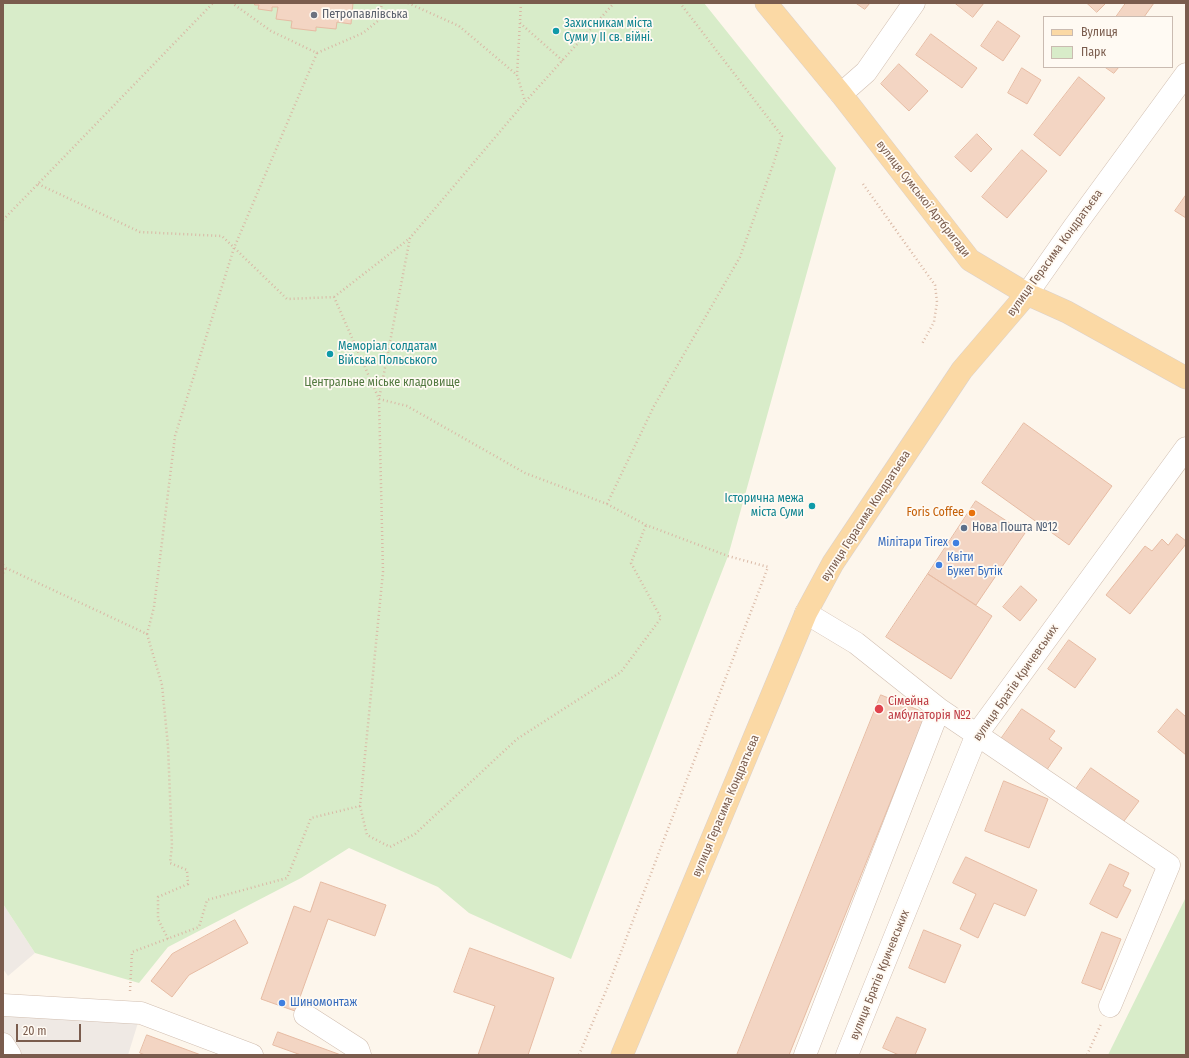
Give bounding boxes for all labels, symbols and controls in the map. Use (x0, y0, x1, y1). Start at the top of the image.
place label: Петропавлівська (322, 8, 408, 22)
marker: Петропавлівська (309, 10, 319, 20)
legend (1043, 16, 1173, 68)
place label: Захисникам міста Суми у ІІ св. війні. (564, 17, 653, 45)
text: Вулиця (1081, 25, 1118, 39)
marker: Захисникам міста Суми у ІІ св. війні. (551, 26, 561, 36)
text: Парк (1081, 45, 1106, 59)
street label: вулиця Сумської Артбригади (873, 138, 973, 260)
street label: вулиця Герасима Кондратьєва (1004, 187, 1106, 319)
place label: Меморіал солдатам Війська Польського (338, 340, 437, 368)
marker: Меморіал солдатам Війська Польського (325, 349, 335, 359)
park label: Центральне міське кладовище (304, 376, 460, 390)
street label: вулиця Герасима Кондратьєва (818, 448, 914, 584)
place label: Історична межа міста Суми (724, 492, 804, 520)
marker: Історична межа міста Суми (807, 501, 817, 511)
place label: Foris Coffee (906, 506, 964, 520)
marker: Foris Coffee (967, 508, 977, 518)
place label: Нова Пошта №12 (972, 521, 1058, 535)
marker: Нова Пошта №12 (959, 523, 969, 533)
place label: Мілітари Tirex (878, 536, 948, 550)
marker: Мілітари Tirex (951, 538, 961, 548)
place label: Квіти Букет Бутік (947, 551, 1003, 579)
marker: Квіти Букет Бутік (934, 560, 944, 570)
street label: вулиця Братів Кричевських (970, 622, 1062, 744)
place label: Сімейна амбулаторія №2 (888, 695, 971, 723)
marker: Сімейна амбулаторія №2 (873, 703, 885, 715)
street label: вулиця Герасима Кондратьєва (689, 733, 763, 879)
street label: вулиця Братів Кричевських (847, 908, 913, 1042)
place label: Шиномонтаж (290, 996, 357, 1010)
marker: Шиномонтаж (277, 998, 287, 1008)
scale bar (18, 1016, 83, 1042)
text: 20 m (23, 1024, 47, 1038)

